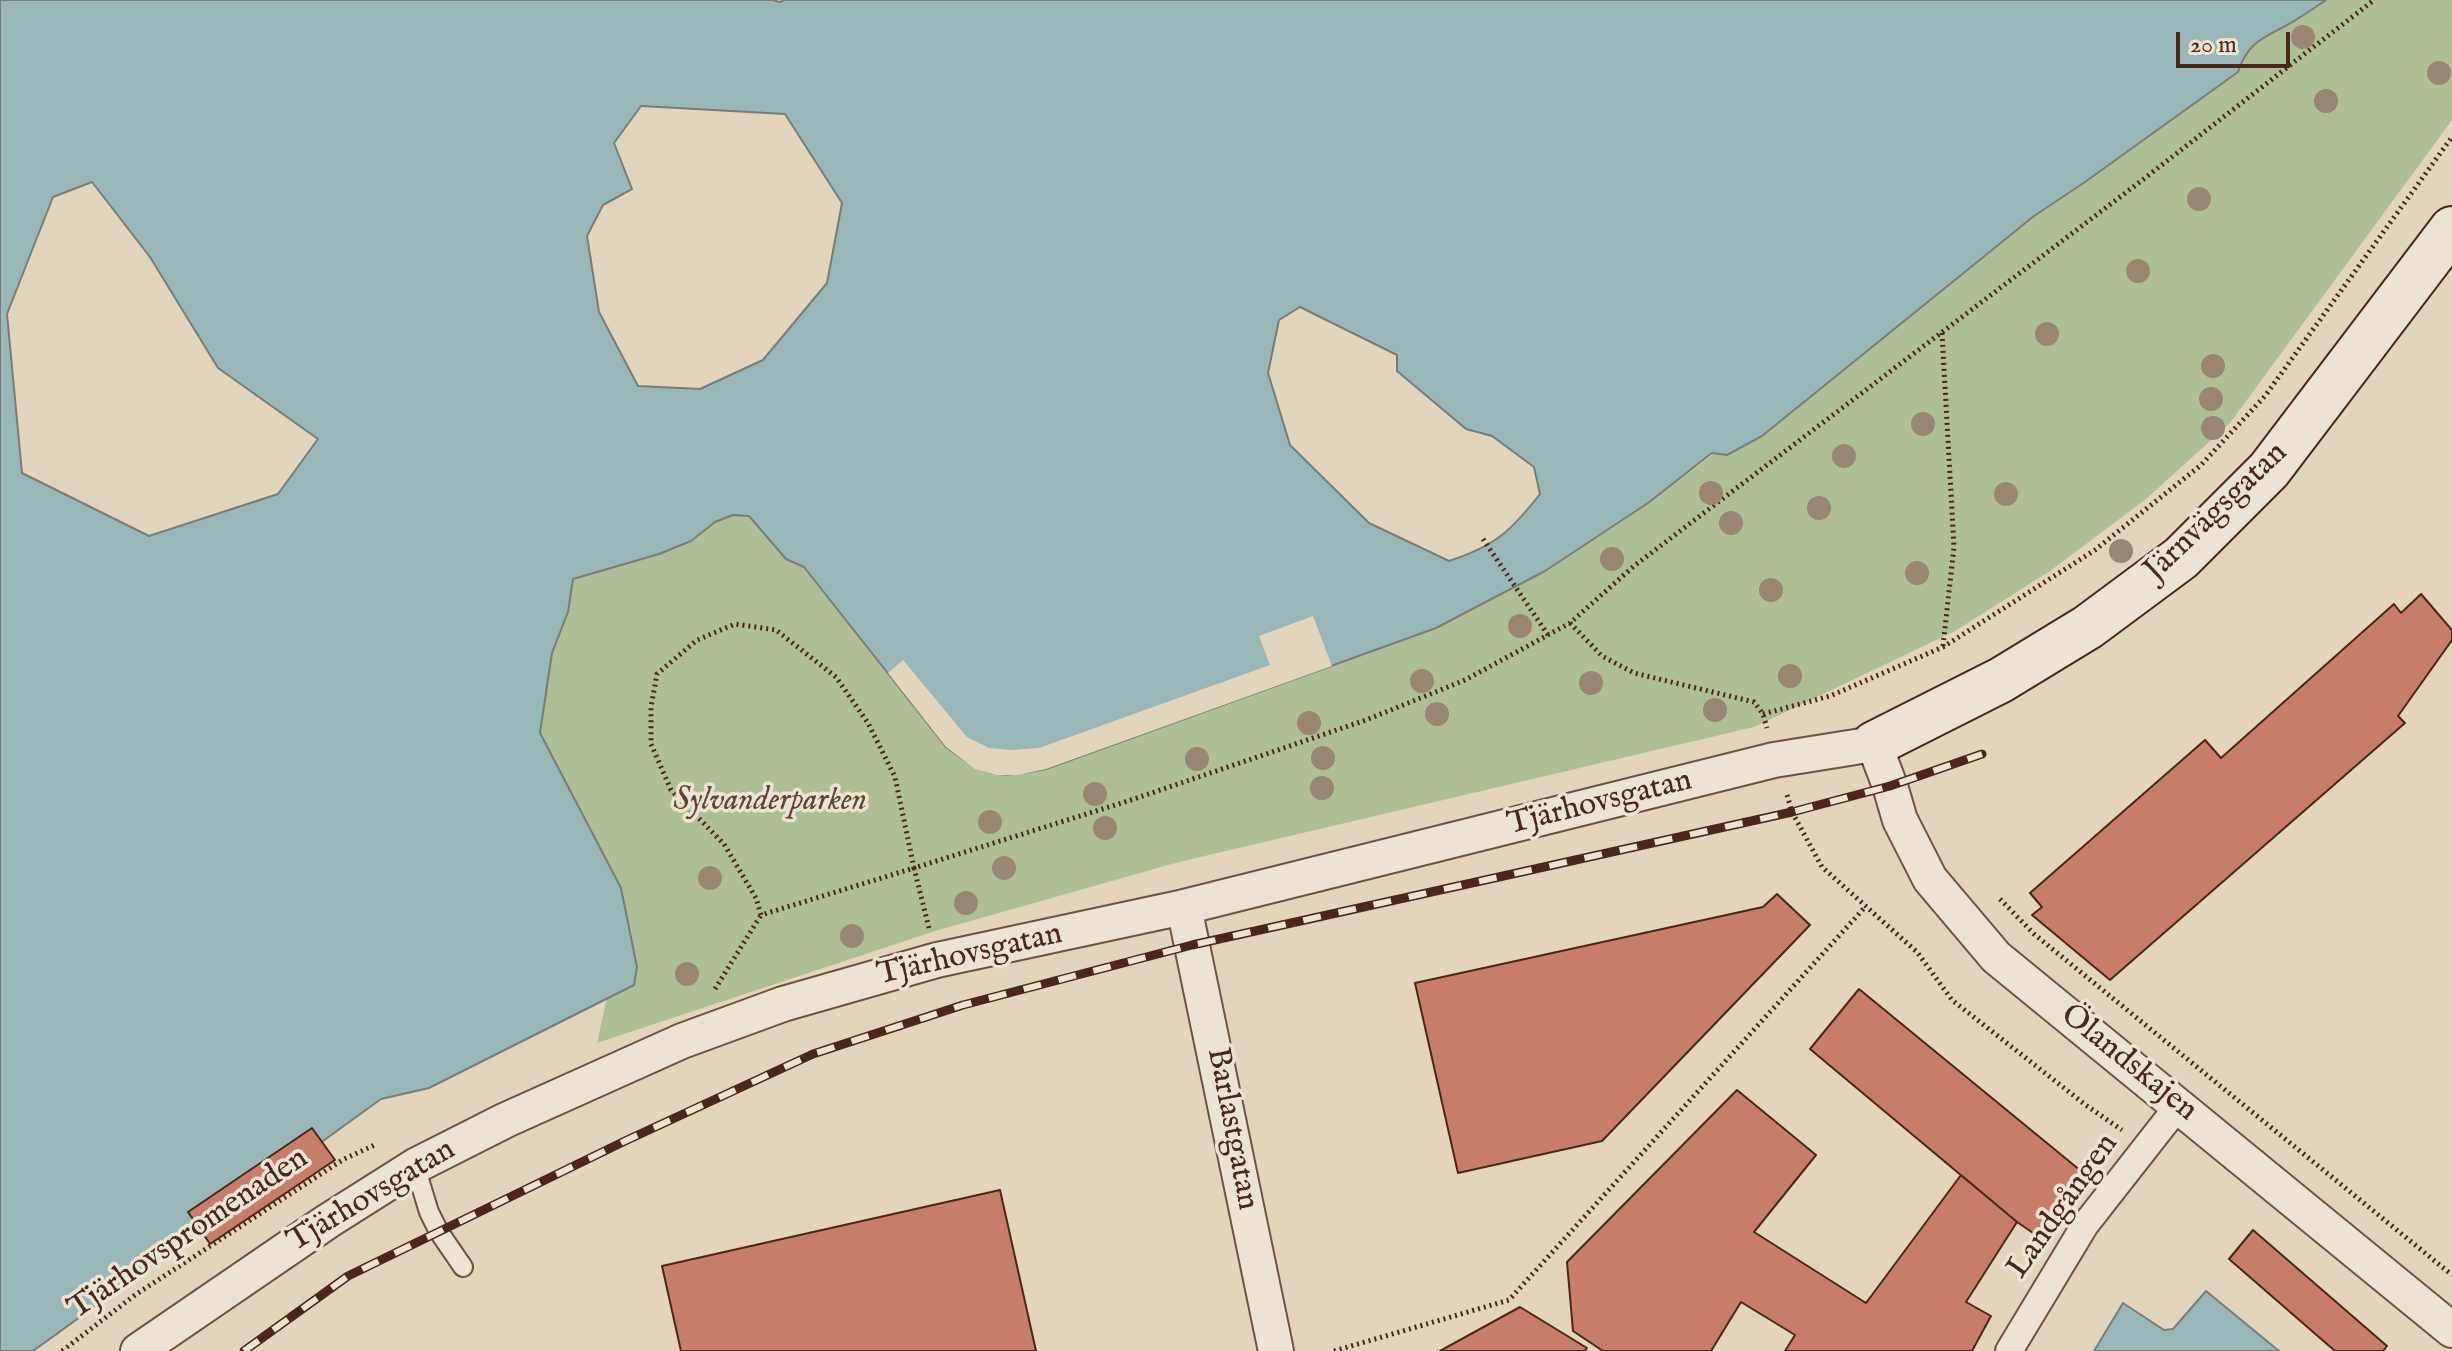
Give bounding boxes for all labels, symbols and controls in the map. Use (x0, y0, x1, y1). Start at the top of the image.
scale bar (2180, 16, 2294, 66)
text: 20 m (2190, 30, 2237, 61)
street label: Järnvägsgatan (2137, 435, 2297, 591)
street label: Tjärhovsgatan (1504, 763, 1696, 845)
park label: Sylvanderparken (673, 783, 867, 821)
street label: Tjärhovsgatan (874, 916, 1066, 996)
street label: Ölandskajen (2052, 997, 2204, 1131)
street label: Barlastgatan (1196, 1045, 1266, 1213)
street label: Landgången (2000, 1127, 2128, 1287)
street label: Tjärhovsgatan (281, 1132, 463, 1262)
street label: Tjärhovspromenaden (62, 1141, 316, 1329)

